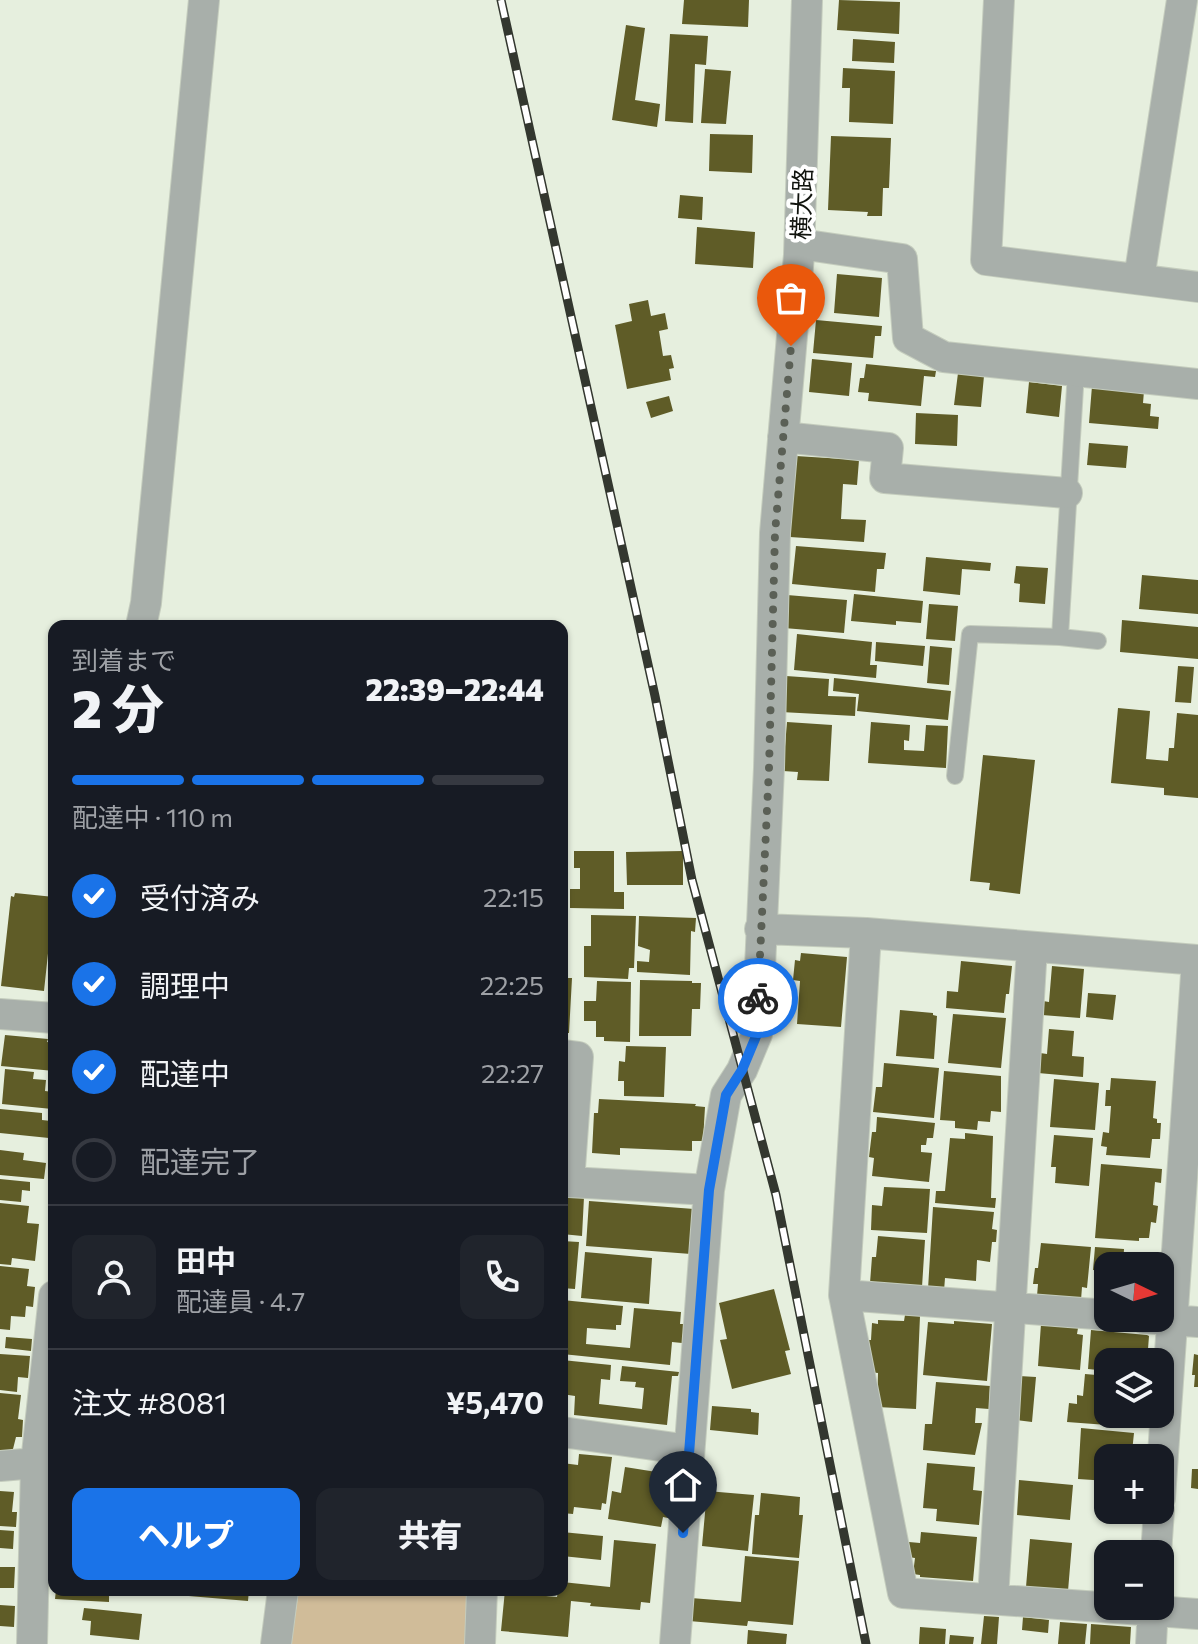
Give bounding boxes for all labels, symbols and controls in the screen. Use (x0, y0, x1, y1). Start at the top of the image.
street label: 横大路 (785, 168, 817, 240)
pin (757, 264, 825, 346)
icon: bag (769, 276, 813, 320)
text: 到着まで (72, 644, 176, 675)
text: 22:39–22:44 (365, 670, 544, 707)
text: 2 分 (72, 675, 164, 739)
text: 配達中 · 110 m (72, 801, 233, 832)
icon: check (72, 874, 116, 918)
text: 受付済み (140, 878, 260, 915)
text: 22:15 (483, 881, 544, 912)
courier (718, 958, 798, 1038)
icon: check (72, 962, 116, 1006)
text: 調理中 (140, 966, 230, 1003)
text: 22:25 (480, 969, 544, 1000)
icon: bike (736, 976, 780, 1020)
icon: check (72, 1050, 116, 1094)
text: 配達中 (140, 1054, 230, 1091)
text: 22:27 (481, 1057, 544, 1088)
text: 配達完了 (140, 1142, 260, 1179)
button: person (72, 1235, 156, 1319)
button: phone (460, 1235, 544, 1319)
text: 田中 (176, 1241, 236, 1278)
north arrow (1094, 1252, 1174, 1332)
map controls (1094, 1252, 1174, 1620)
text: 配達員 · 4.7 (176, 1285, 305, 1316)
button: layers (1094, 1348, 1174, 1428)
text: 注文 #8081 (72, 1383, 227, 1420)
text: ¥5,470 (446, 1383, 544, 1420)
button: + (1094, 1444, 1174, 1524)
pin (649, 1451, 717, 1533)
icon: home (661, 1463, 705, 1507)
button: ヘルプ (72, 1488, 300, 1580)
button: 共有 (316, 1488, 544, 1580)
button: − (1094, 1540, 1174, 1620)

